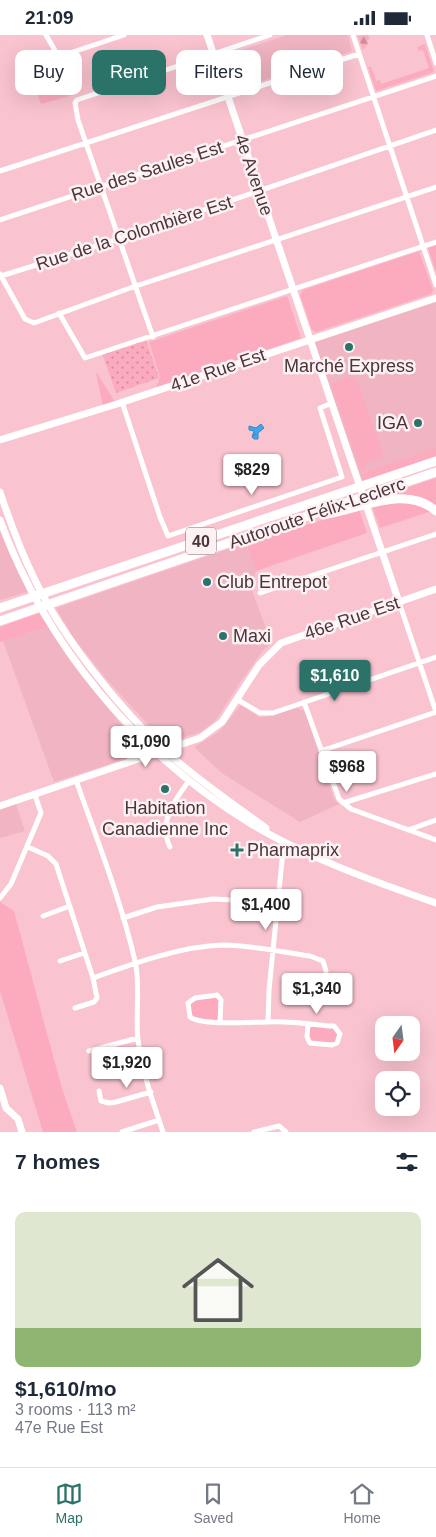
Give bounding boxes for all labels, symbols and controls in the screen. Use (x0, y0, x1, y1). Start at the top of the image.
text: 21:09 (25, 7, 74, 28)
chip: Buy (15, 50, 82, 95)
chip: Rent (92, 50, 166, 95)
chip: Filters (176, 50, 261, 95)
chip: New (271, 50, 343, 95)
street label: 4e Avenue (231, 132, 277, 218)
street label: Rue des Saules Est (69, 137, 225, 205)
street label: Rue de la Colombière Est (33, 192, 235, 274)
marker: Marché Express (343, 341, 355, 353)
street label: 41e Rue Est (168, 344, 268, 396)
place label: Marché Express (284, 356, 414, 376)
place label: IGA (377, 413, 408, 433)
marker: IGA (412, 417, 424, 429)
pin: $829 (222, 453, 282, 496)
text: $829 (234, 461, 270, 478)
street label: Autoroute Félix-Leclerc (226, 473, 408, 553)
road number: 40 (186, 527, 216, 555)
place label: Club Entrepot (217, 572, 327, 592)
marker: Club Entrepot (201, 576, 213, 588)
street label: 46e Rue Est (302, 592, 402, 644)
place label: Maxi (233, 626, 271, 646)
marker: Maxi (217, 630, 229, 642)
pin: $1,610 (294, 659, 376, 702)
text: $1,610 (311, 667, 359, 684)
pin: $1,090 (105, 725, 187, 768)
text: $1,090 (122, 733, 170, 750)
pin: $968 (317, 751, 377, 793)
text: $968 (329, 758, 365, 775)
marker: Habitation Canadienne Inc (159, 783, 171, 795)
place label: Habitation Canadienne Inc (102, 798, 228, 839)
place label: Pharmaprix (247, 840, 339, 860)
marker: Pharmaprix (231, 844, 243, 856)
pin: $1,400 (225, 889, 307, 931)
text: $1,400 (242, 896, 290, 913)
pin: $1,340 (276, 973, 358, 1015)
text: $1,340 (293, 980, 341, 997)
north arrow (375, 1016, 420, 1061)
map controls (375, 1016, 420, 1116)
pin: $1,920 (86, 1047, 168, 1089)
text: $1,920 (103, 1054, 151, 1071)
button: locate (375, 1071, 420, 1116)
icon: filters (393, 1148, 421, 1176)
text: 7 homes (15, 1150, 100, 1173)
icon: home (173, 1245, 263, 1335)
text: $1,610/mo (15, 1377, 117, 1400)
text: 3 rooms · 113 m² (15, 1401, 136, 1418)
text: 47e Rue Est (15, 1419, 103, 1436)
tab: Map (55, 1480, 83, 1526)
tab: Saved (193, 1480, 233, 1526)
tab: Home (343, 1480, 381, 1526)

